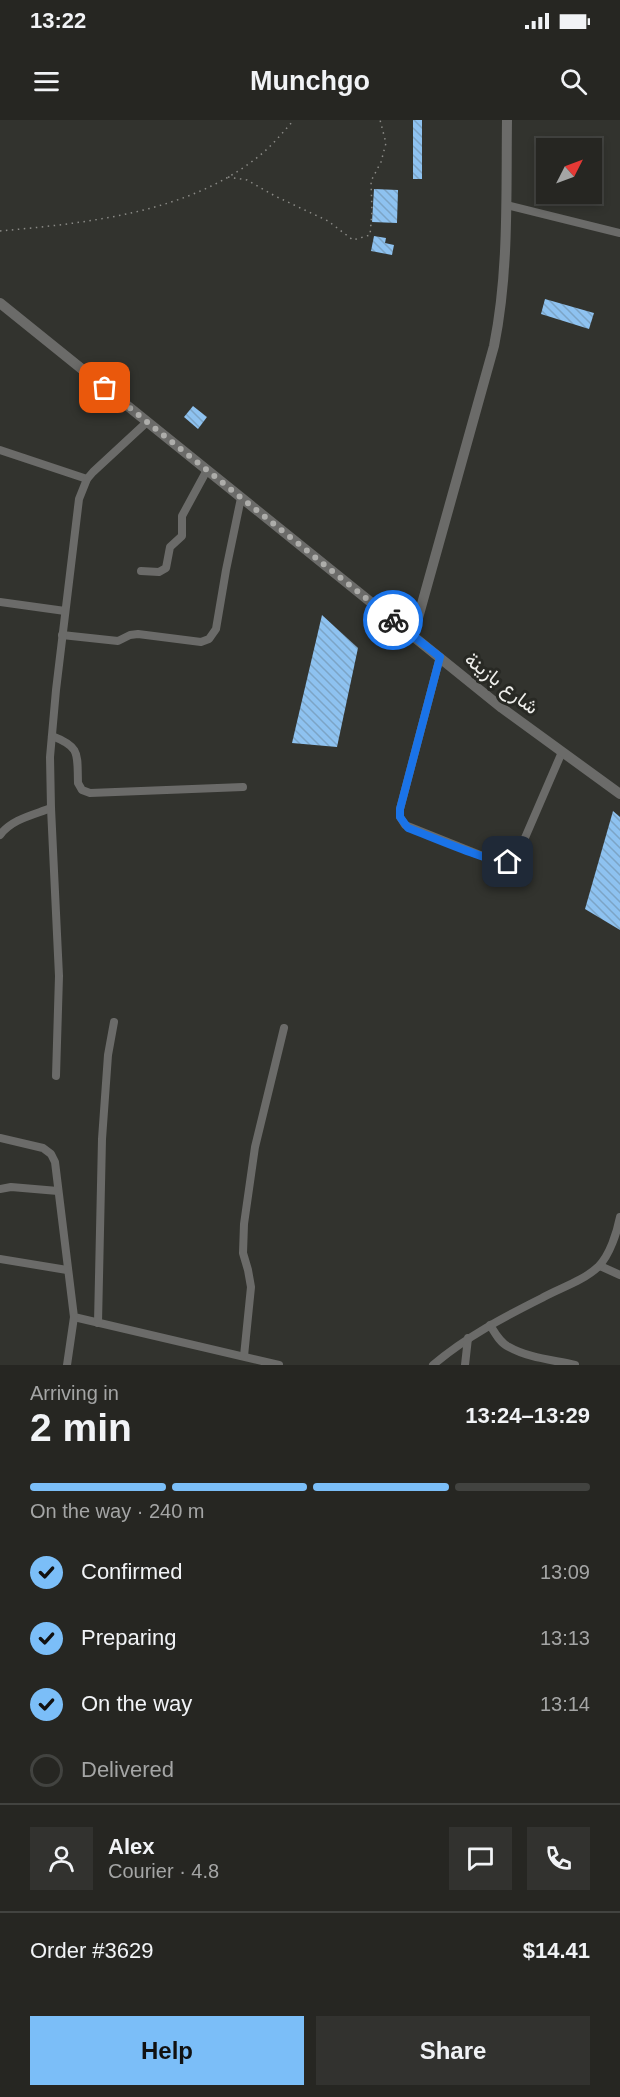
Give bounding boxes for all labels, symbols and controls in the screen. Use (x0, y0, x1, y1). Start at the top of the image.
text: 13:22 (30, 8, 86, 33)
icon: menu (30, 65, 63, 98)
icon: search (557, 65, 590, 98)
text: Munchgo (250, 66, 370, 96)
north arrow (536, 138, 602, 204)
map controls (536, 138, 602, 204)
pin (79, 362, 130, 413)
icon: bag (88, 371, 121, 404)
courier (363, 590, 423, 650)
icon: bike (377, 604, 410, 637)
street label: شارع بازينة (459, 648, 543, 721)
pin (482, 836, 533, 887)
icon: home (491, 845, 524, 878)
text: Arriving in (30, 1382, 119, 1404)
text: 13:24–13:29 (465, 1403, 590, 1428)
text: 2 min (30, 1406, 132, 1449)
text: On the way · 240 m (30, 1500, 205, 1522)
icon: check (30, 1556, 63, 1589)
text: Confirmed (81, 1559, 182, 1584)
text: 13:09 (540, 1561, 590, 1583)
icon: check (30, 1622, 63, 1655)
text: Preparing (81, 1625, 176, 1650)
text: 13:13 (540, 1627, 590, 1649)
icon: check (30, 1688, 63, 1721)
text: On the way (81, 1691, 192, 1716)
text: 13:14 (540, 1693, 590, 1715)
text: Delivered (81, 1757, 174, 1782)
button: person (30, 1827, 93, 1890)
button: chat (449, 1827, 512, 1890)
button: phone (527, 1827, 590, 1890)
text: Alex (108, 1834, 154, 1859)
text: Courier · 4.8 (108, 1860, 219, 1882)
text: Order #3629 (30, 1938, 154, 1963)
text: $14.41 (523, 1938, 590, 1963)
button: Help (30, 2016, 304, 2085)
button: Share (316, 2016, 590, 2085)

